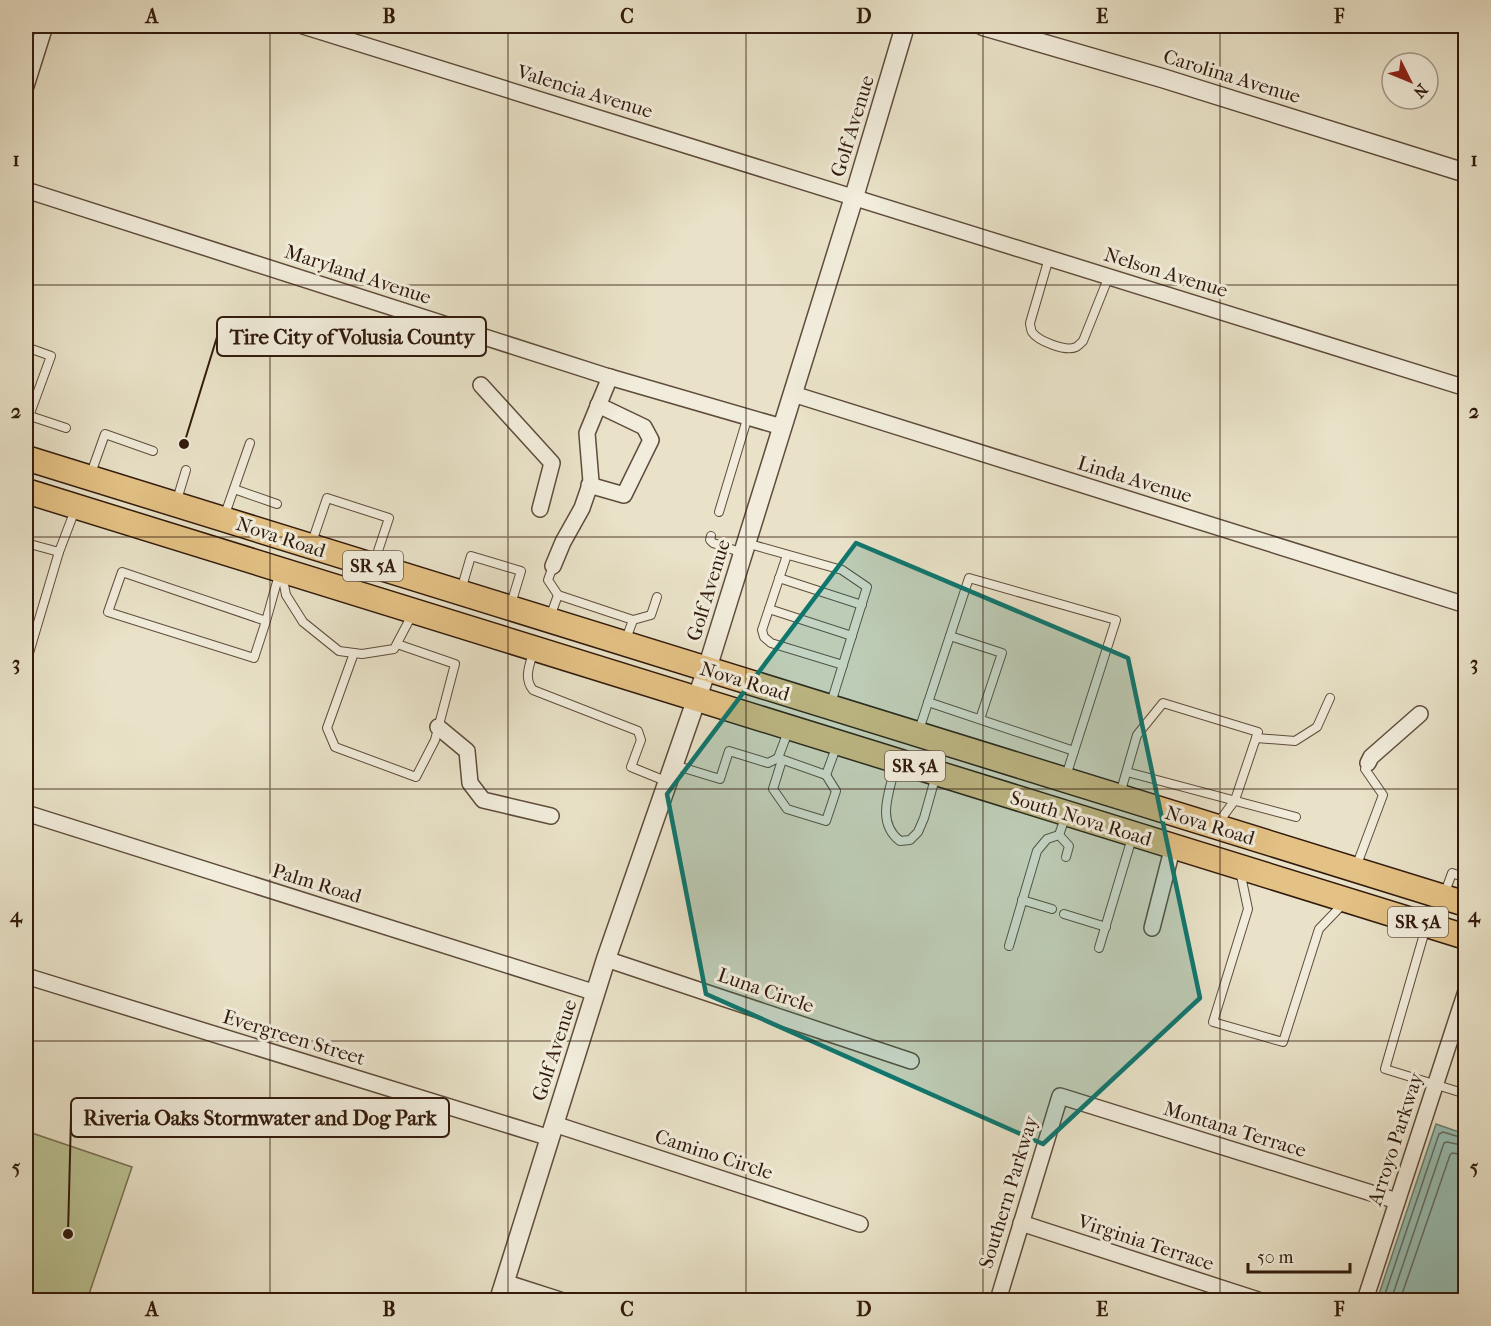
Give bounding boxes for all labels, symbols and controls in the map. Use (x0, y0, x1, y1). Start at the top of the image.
text: A (144, 5, 160, 28)
text: B (382, 5, 396, 28)
text: C (620, 5, 634, 28)
text: D (856, 5, 872, 28)
text: E (1096, 5, 1108, 28)
text: F (1333, 5, 1345, 28)
street label: Carolina Avenue (1160, 45, 1303, 108)
north arrow (1380, 51, 1440, 111)
street label: Valencia Avenue (513, 60, 656, 123)
street label: Golf Avenue (826, 72, 879, 180)
text: N (1409, 80, 1432, 102)
text: 1 (12, 148, 20, 171)
text: 1 (1470, 148, 1478, 171)
street label: Maryland Avenue (282, 240, 434, 309)
street label: Nelson Avenue (1101, 243, 1231, 302)
callout: Tire City of Volusia County (217, 317, 486, 356)
text: Tire City of Volusia County (229, 325, 476, 349)
text: 2 (11, 400, 21, 423)
text: 2 (1469, 400, 1479, 423)
street label: Linda Avenue (1075, 451, 1195, 508)
street label: Nova Road (233, 512, 329, 563)
street label: Golf Avenue (682, 536, 735, 644)
road number: SR 5A (343, 551, 403, 581)
text: 3 (12, 652, 20, 675)
text: 3 (1470, 652, 1478, 675)
street label: Nova Road (697, 657, 793, 706)
road number: SR 5A (885, 751, 945, 781)
street label: South Nova Road (1007, 786, 1155, 851)
street label: Nova Road (1162, 801, 1258, 850)
street label: Palm Road (269, 859, 365, 908)
text: 4 (9, 904, 23, 928)
text: 4 (1467, 904, 1481, 928)
road number: SR 5A (1388, 907, 1448, 937)
street label: Luna Circle (715, 963, 817, 1018)
street label: Golf Avenue (527, 997, 582, 1104)
street label: Evergreen Street (220, 1005, 368, 1070)
street label: Arroyo Parkway (1363, 1069, 1428, 1209)
street label: Montana Terrace (1161, 1097, 1309, 1162)
callout: Riveria Oaks Stormwater and Dog Park (71, 1098, 449, 1137)
text: Riveria Oaks Stormwater and Dog Park (83, 1106, 438, 1130)
street label: Southern Parkway (974, 1112, 1043, 1271)
street label: Camino Circle (652, 1125, 776, 1184)
text: 5 (12, 1156, 21, 1179)
text: 5 (1470, 1156, 1479, 1179)
street label: Virginia Terrace (1074, 1209, 1217, 1275)
scale bar (1248, 1236, 1350, 1274)
text: 50 m (1257, 1247, 1294, 1268)
text: A (144, 1298, 160, 1321)
text: B (382, 1298, 396, 1321)
text: C (620, 1298, 634, 1321)
text: D (856, 1298, 872, 1321)
text: E (1096, 1298, 1108, 1321)
text: F (1333, 1298, 1345, 1321)

